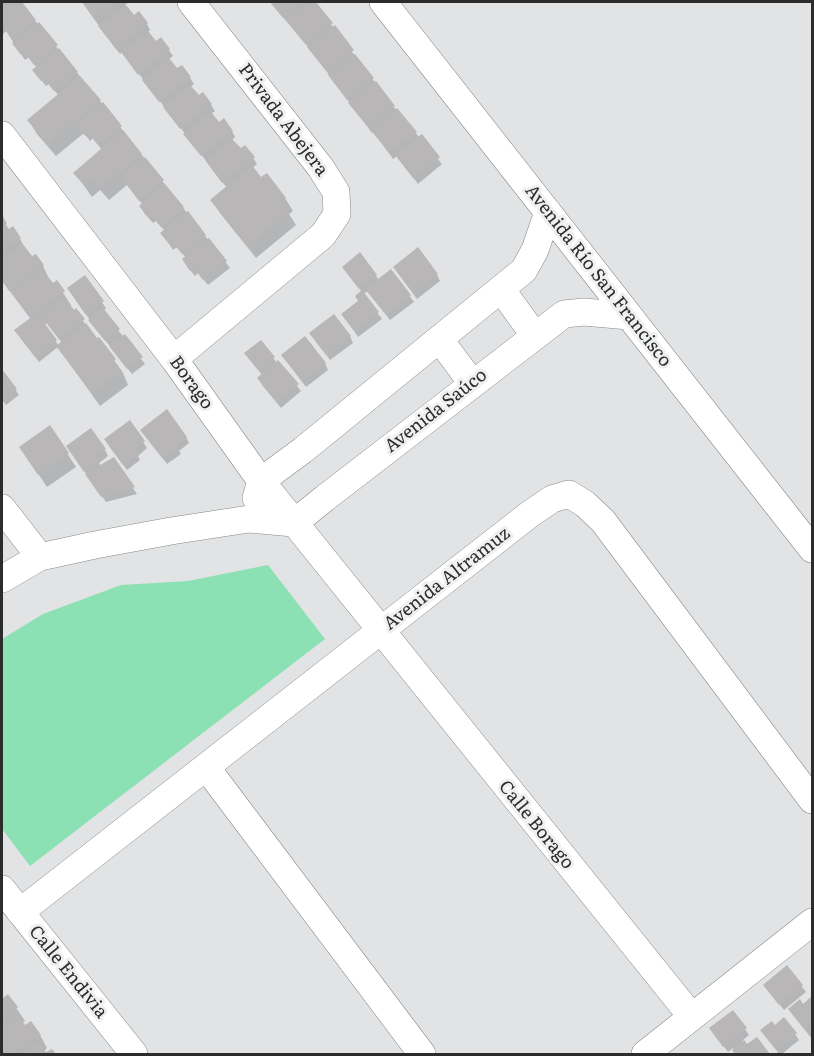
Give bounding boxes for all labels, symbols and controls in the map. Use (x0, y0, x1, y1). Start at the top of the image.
street label: Privada Abejera (234, 60, 332, 180)
street label: Avenida Río San Francisco (520, 181, 676, 371)
street label: Borago (164, 352, 218, 414)
street label: Avenida Saúco (381, 364, 491, 458)
street label: Avenida Altramuz (380, 523, 514, 635)
street label: Calle Borago (494, 776, 578, 874)
street label: Calle Endivia (24, 921, 112, 1023)

